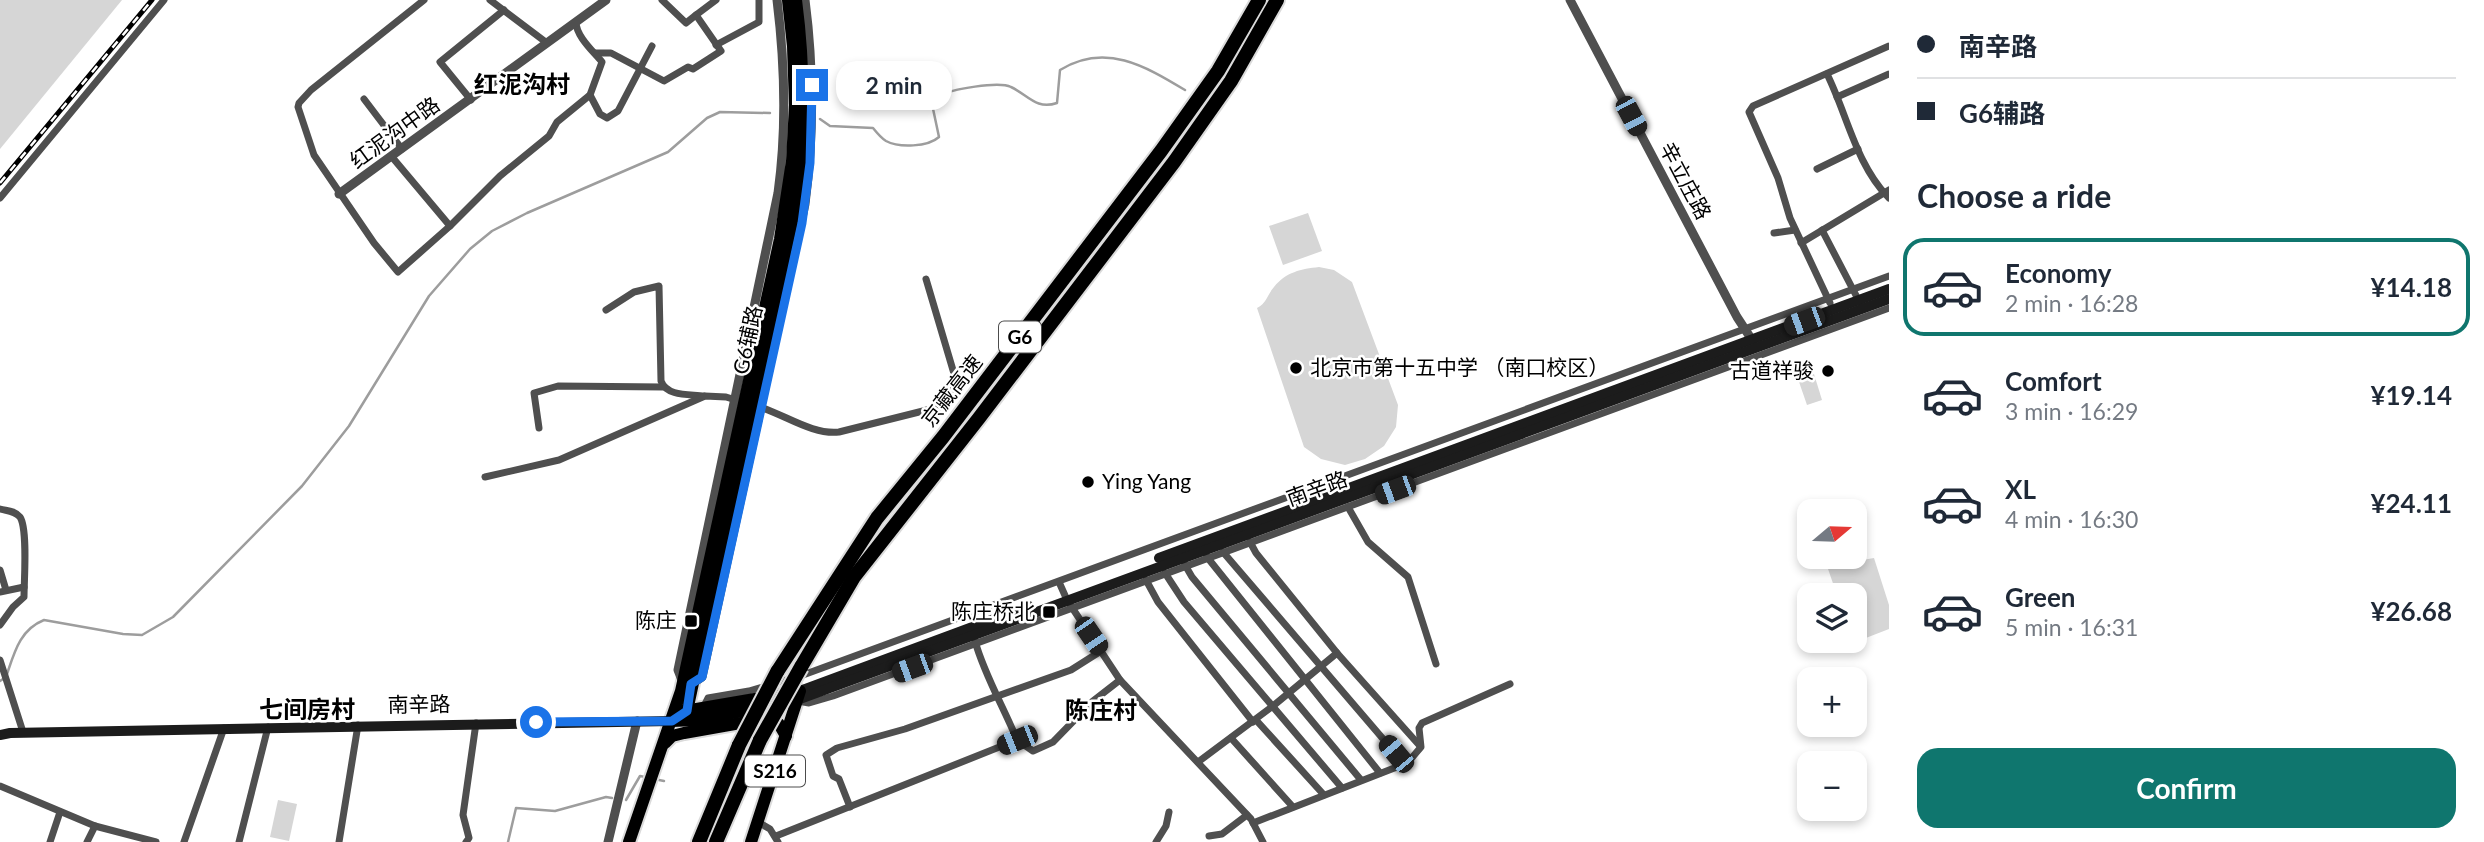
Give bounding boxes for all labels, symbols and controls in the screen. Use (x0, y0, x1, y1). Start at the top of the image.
text: 南辛路 (1959, 30, 2037, 62)
callout: 2 min (836, 60, 952, 110)
district label: 红泥沟村 (474, 69, 570, 98)
route end (796, 69, 828, 101)
text: 2 min (865, 71, 923, 99)
street label: 红泥沟中路 (344, 91, 444, 173)
car (1612, 93, 1651, 139)
text: G6辅路 (1959, 97, 2045, 129)
street label: 辛立庄路 (1656, 137, 1717, 223)
text: Choose a ride (1917, 176, 2111, 215)
icon: car (1921, 256, 1984, 319)
text: Economy (2005, 257, 2111, 289)
text: ¥14.18 (2370, 271, 2452, 303)
text: 2 min · 16:28 (2005, 289, 2138, 317)
street label: G6辅路 (727, 303, 766, 376)
car (1781, 304, 1828, 338)
road number: G6 (999, 322, 1041, 352)
street label: 京藏高速 (915, 349, 987, 431)
place label: 北京市第十五中学 （南口校区） (1310, 354, 1609, 379)
place label: 古道祥骏 (1730, 357, 1814, 382)
marker: 北京市第十五中学 （南口校区） (1288, 360, 1304, 376)
marker: 古道祥骏 (1820, 363, 1836, 379)
icon: car (1921, 364, 1984, 427)
text: Comfort (2005, 365, 2102, 397)
text: ¥19.14 (2370, 379, 2452, 411)
text: 3 min · 16:29 (2005, 397, 2138, 425)
street label: 南辛路 (1283, 465, 1350, 510)
place label: Ying Yang (1102, 468, 1191, 493)
icon: car (1921, 472, 1984, 535)
car (1372, 473, 1419, 507)
text: XL (2005, 473, 2036, 505)
marker: Ying Yang (1080, 474, 1096, 490)
text: ¥24.11 (2370, 487, 2452, 519)
north arrow (1797, 499, 1867, 569)
map controls (1797, 499, 1867, 821)
text: 4 min · 16:30 (2005, 505, 2138, 533)
icon: car (1921, 580, 1984, 643)
text: Green (2005, 581, 2075, 613)
button: layers (1797, 583, 1867, 653)
text: ¥26.68 (2370, 595, 2452, 627)
place label: 陈庄桥北 (951, 598, 1035, 623)
marker: 陈庄桥北 (1041, 604, 1057, 620)
place label: 陈庄 (635, 607, 677, 632)
marker: 陈庄 (683, 613, 699, 629)
car (1071, 613, 1112, 659)
text: 5 min · 16:31 (2005, 613, 2138, 641)
car (889, 651, 936, 685)
button: + (1797, 667, 1867, 737)
street label: 南辛路 (387, 690, 451, 717)
district label: 七间房村 (259, 694, 355, 723)
district label: 陈庄村 (1065, 695, 1137, 724)
route start (520, 706, 552, 738)
car (994, 722, 1041, 758)
car (1375, 731, 1418, 777)
button: Confirm (1917, 748, 2456, 828)
button: − (1797, 751, 1867, 821)
road number: S216 (745, 756, 805, 786)

